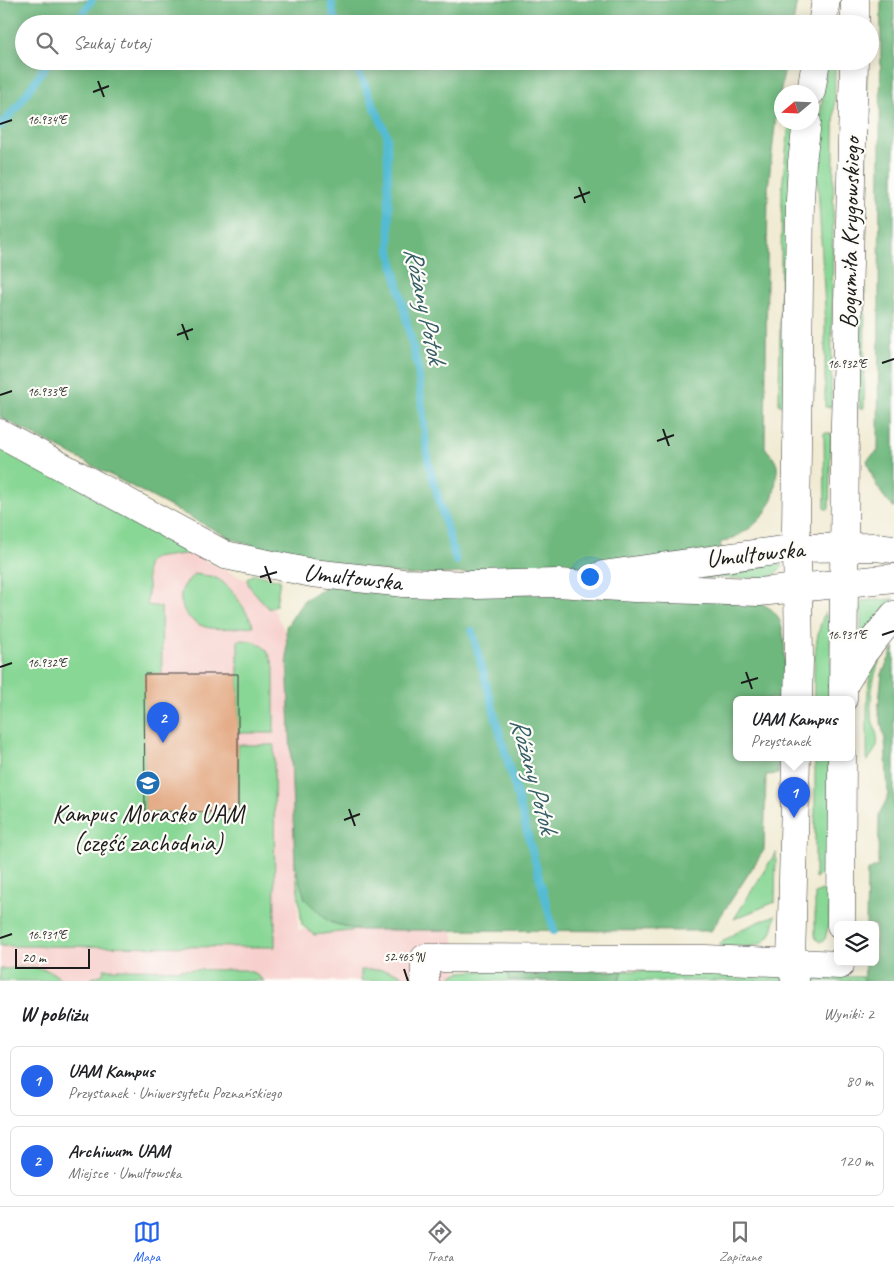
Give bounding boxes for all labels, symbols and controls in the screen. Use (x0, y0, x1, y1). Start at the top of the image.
search box (15, 15, 879, 70)
icon: search (33, 29, 61, 57)
text: Szukaj tutaj (73, 31, 150, 55)
north arrow (774, 85, 819, 130)
text: 16.934°E (27, 112, 68, 128)
street label: Bogumiła Krygowskiego (832, 134, 868, 329)
water label: Różany Potok (397, 244, 454, 370)
text: 16.932°E (827, 356, 868, 372)
text: 16.933°E (27, 384, 68, 400)
street label: Umultowska (704, 533, 808, 575)
street label: Umultowska (301, 556, 406, 599)
your location (577, 564, 603, 590)
text: 16.931°E (827, 627, 868, 643)
text: 16.932°E (27, 655, 68, 671)
popup (733, 696, 855, 761)
pin: 2 (147, 702, 179, 743)
text: UAM Kampus (751, 707, 837, 731)
water label: Różany Potok (503, 714, 566, 840)
text: Przystanek (751, 731, 810, 751)
school or university icon: Kampus Morasko UAM (część zachodnia) (135, 770, 161, 796)
pin: 1 (778, 777, 810, 818)
place label: Kampus Morasko UAM (część zachodnia) (52, 798, 246, 859)
map controls (834, 921, 879, 966)
button: layers (834, 921, 879, 966)
text: 16.931°E (27, 927, 68, 943)
scale bar (15, 946, 90, 969)
text: 20 m (22, 949, 46, 966)
text: 52.465°N (384, 949, 426, 965)
text: W pobliżu (20, 1001, 87, 1027)
text: Wyniki: 2 (823, 1004, 874, 1024)
text: UAM Kampus (68, 1059, 154, 1083)
text: 1 (33, 1071, 41, 1091)
text: 80 m (846, 1071, 873, 1091)
text: Przystanek · Uniwersytetu Poznańskiego (68, 1083, 281, 1103)
text: Archiwum UAM (68, 1139, 170, 1163)
text: 2 (33, 1151, 41, 1171)
text: 120 m (839, 1151, 873, 1171)
text: Miejsce · Umultowska (68, 1163, 181, 1183)
tab: Mapa (133, 1218, 161, 1265)
tab: Trasa (426, 1218, 454, 1265)
tab: Zapisane (719, 1218, 761, 1265)

